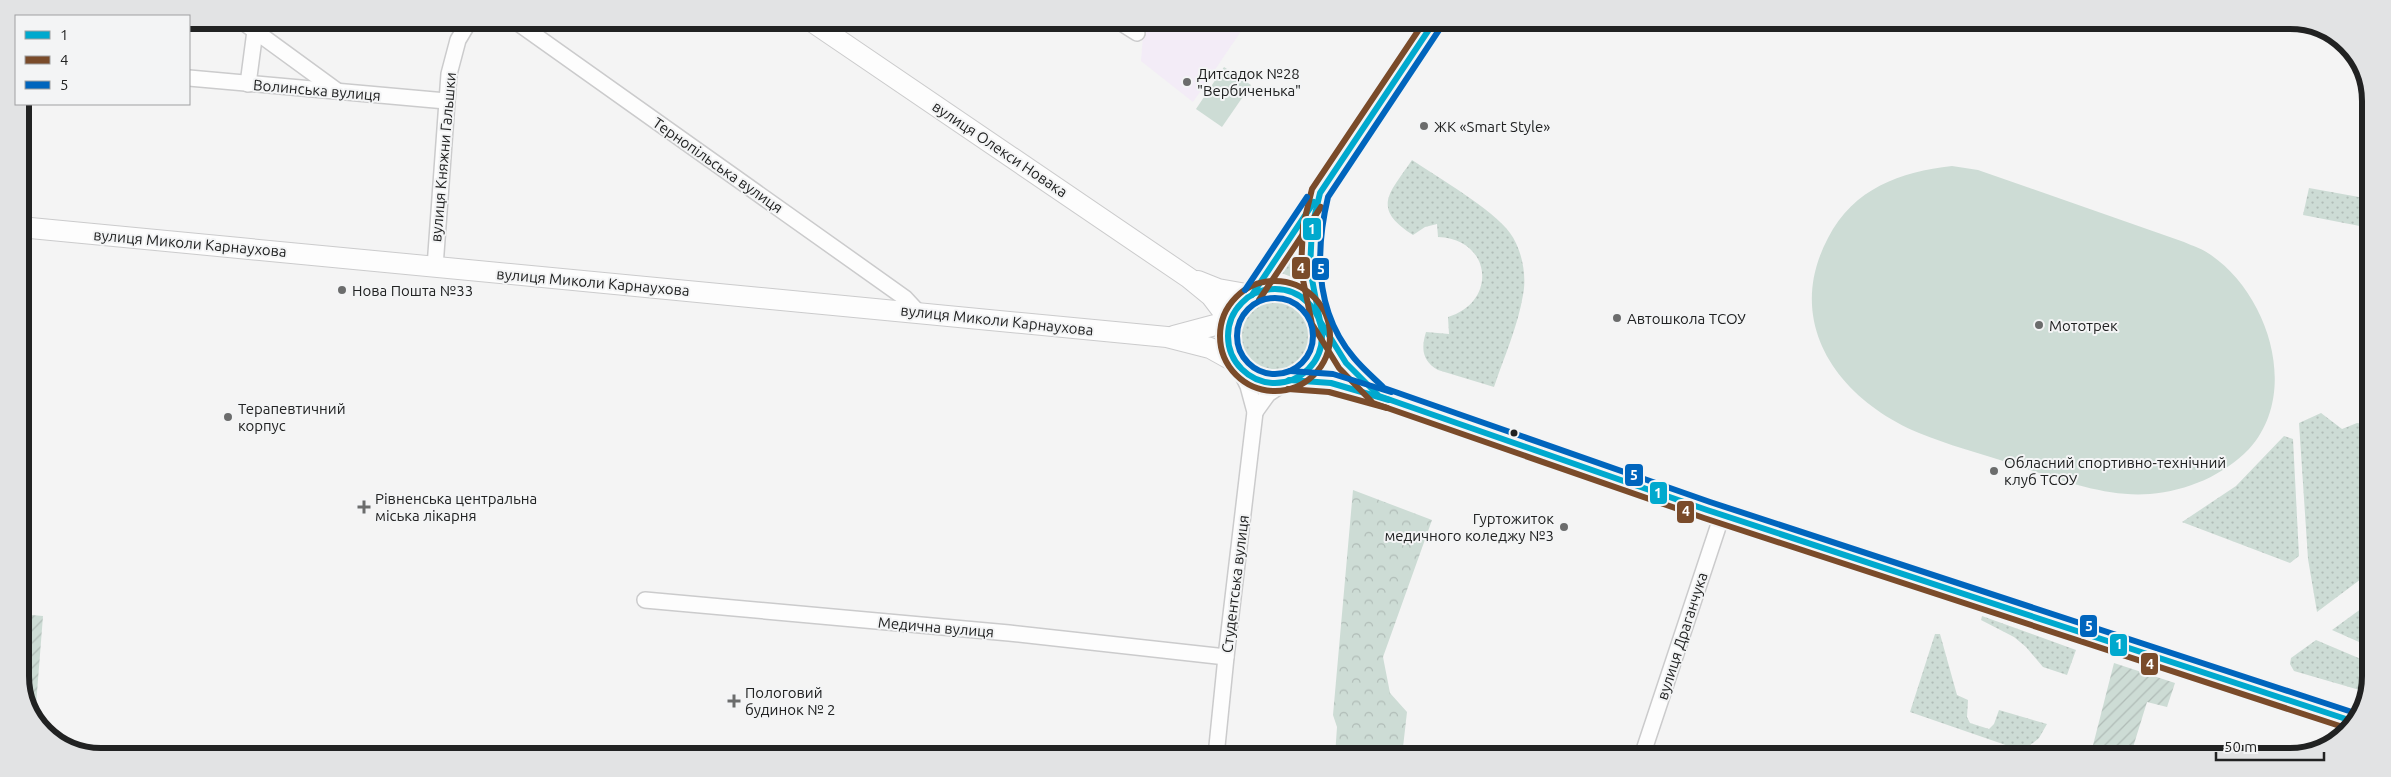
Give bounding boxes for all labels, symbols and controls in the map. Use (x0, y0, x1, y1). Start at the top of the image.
legend (15, 15, 190, 105)
text: 1 (60, 26, 68, 43)
text: 4 (60, 51, 68, 68)
place label: Дитсадок №28 "Вербиченька" (1197, 65, 1301, 99)
street label: вулиця Княжни Гальшки (427, 71, 459, 243)
text: 5 (60, 76, 68, 93)
street label: Волинська вулиця (252, 76, 382, 104)
marker: Дитсадок №28 "Вербиченька" (1181, 76, 1193, 88)
street label: вулиця Олекси Новака (929, 97, 1071, 201)
street label: Тернопільська вулиця (650, 114, 786, 216)
place label: ЖК «Smart Style» (1434, 118, 1550, 135)
marker: ЖК «Smart Style» (1418, 120, 1430, 132)
line badge: 1 (1302, 217, 1322, 241)
text: 1 (1308, 221, 1316, 237)
street label: вулиця Миколи Карнаухова (93, 226, 287, 260)
line badge: 4 (1291, 256, 1311, 280)
line badge: 5 (1311, 257, 1330, 281)
text: 4 (1297, 260, 1305, 276)
text: 5 (1317, 261, 1325, 277)
street label: вулиця Миколи Карнаухова (496, 265, 690, 299)
place label: Нова Пошта №33 (352, 282, 473, 299)
marker: Нова Пошта №33 (336, 284, 348, 296)
street label: вулиця Миколи Карнаухова (900, 301, 1094, 339)
place label: Автошкола ТСОУ (1627, 310, 1746, 327)
marker: Автошкола ТСОУ (1611, 312, 1623, 324)
place label: Мототрек (2049, 317, 2118, 334)
marker: Мототрек (2033, 319, 2045, 331)
place label: Терапевтичний корпус (238, 400, 346, 434)
marker: Терапевтичний корпус (222, 411, 234, 423)
unlabelled marker (1509, 428, 1519, 438)
place label: Обласний спортивно-технічний клуб ТСОУ (2004, 454, 2226, 488)
line badge: 5 (1624, 463, 1644, 487)
marker: Обласний спортивно-технічний клуб ТСОУ (1988, 465, 2000, 477)
text: 5 (1630, 467, 1638, 483)
line badge: 1 (1649, 481, 1668, 505)
text: 1 (1654, 485, 1662, 501)
place label: Рівненська центральна міська лікарня (375, 490, 537, 524)
marker: Рівненська центральна міська лікарня (357, 500, 371, 514)
line badge: 4 (1676, 500, 1695, 524)
text: 4 (1682, 503, 1690, 519)
place label: Гуртожиток медичного коледжу №3 (1384, 510, 1554, 544)
street label: Студентська вулиця (1218, 514, 1252, 654)
marker: Гуртожиток медичного коледжу №3 (1558, 521, 1570, 533)
street label: вулиця Драганчука (1653, 570, 1711, 702)
street label: Медична вулиця (877, 613, 995, 641)
line badge: 5 (2079, 614, 2098, 638)
text: 5 (2085, 618, 2093, 634)
line badge: 1 (2109, 633, 2128, 657)
text: 1 (2115, 636, 2123, 652)
line badge: 4 (2140, 652, 2159, 676)
text: 4 (2146, 656, 2154, 672)
place label: Пологовий будинок № 2 (745, 684, 836, 718)
marker: Пологовий будинок № 2 (727, 694, 741, 708)
scale bar (2216, 730, 2324, 762)
text: 50 m (2224, 738, 2257, 755)

